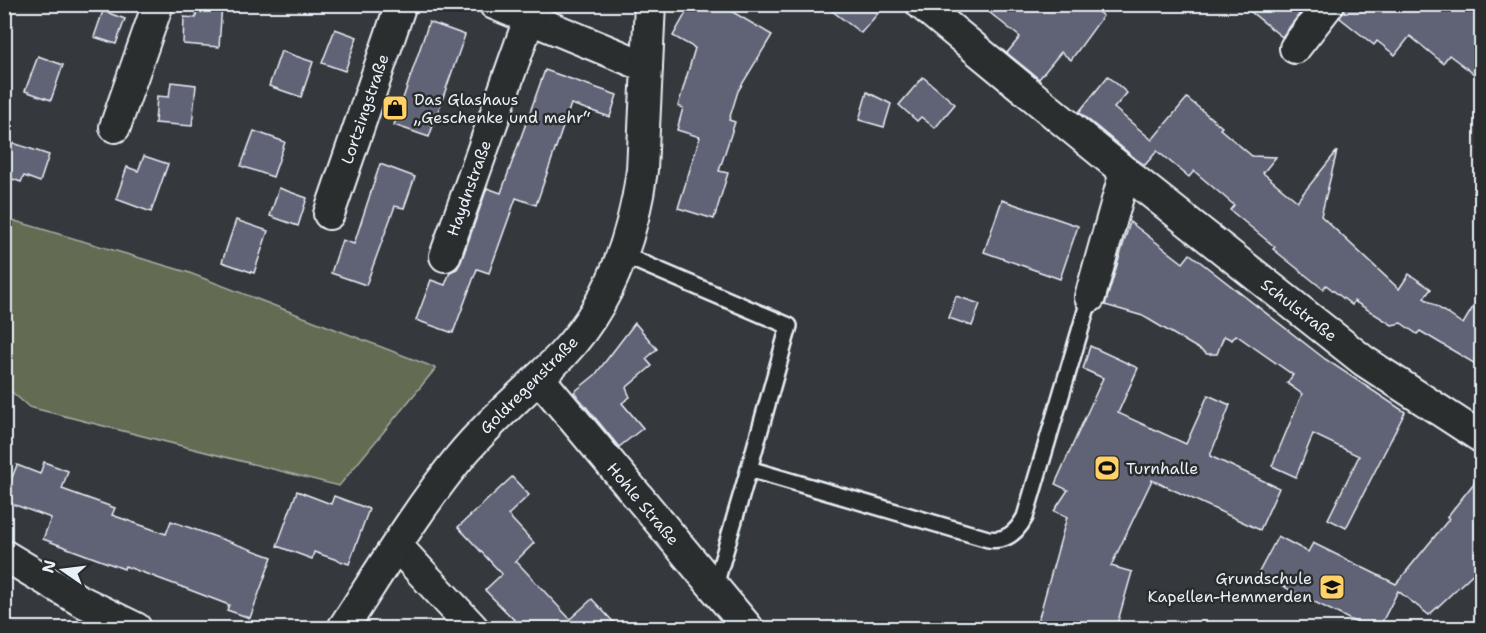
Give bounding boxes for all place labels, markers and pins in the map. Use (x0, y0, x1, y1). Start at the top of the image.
place label: Das Glashaus „Geschenke und mehr“ (413, 89, 591, 128)
shop icon: Das Glashaus „Geschenke und mehr“ (380, 93, 410, 123)
sports icon: Turnhalle (1092, 453, 1122, 483)
place label: Turnhalle (1126, 458, 1198, 479)
place label: Grundschule Kapellen-Hemmerden (1148, 568, 1312, 607)
school or university icon: Grundschule Kapellen-Hemmerden (1317, 572, 1347, 602)

